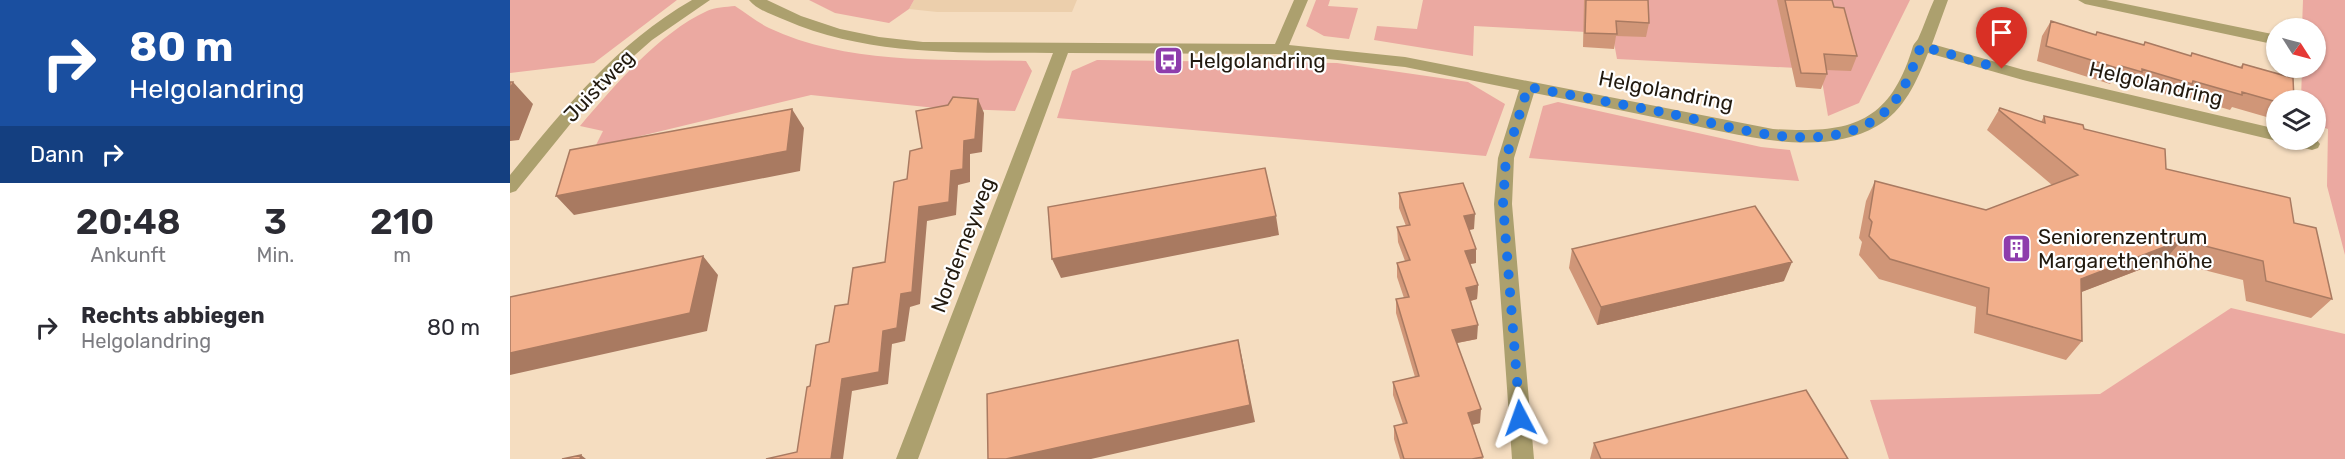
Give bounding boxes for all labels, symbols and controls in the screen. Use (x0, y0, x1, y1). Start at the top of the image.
pin (1976, 7, 2027, 69)
icon: arrive (1985, 16, 2018, 49)
north arrow (2266, 18, 2326, 78)
map controls (2266, 18, 2326, 150)
text: 80 m (129, 22, 233, 72)
icon: right (30, 24, 108, 102)
street label: Juistweg (558, 44, 639, 127)
bus stop icon: Helgolandring (1152, 45, 1184, 77)
place label: Helgolandring (1189, 48, 1326, 73)
street label: Helgolandring (2087, 56, 2226, 111)
street label: Helgolandring (1597, 65, 1736, 116)
text: Helgolandring (129, 73, 305, 105)
button: layers (2266, 90, 2326, 150)
icon: right (96, 138, 129, 171)
text: Dann (30, 141, 84, 168)
street label: Norderneyweg (925, 174, 1000, 316)
text: 20:48 (76, 200, 181, 243)
text: 3 (264, 200, 287, 243)
text: 210 (370, 200, 434, 243)
place label: Seniorenzentrum Margarethenhöhe (2038, 224, 2213, 273)
building icon: Seniorenzentrum Margarethenhöhe (2001, 233, 2033, 265)
text: Ankunft (91, 243, 166, 267)
text: Min. (257, 243, 294, 267)
text: m (393, 243, 411, 267)
text: Rechts abbiegen (81, 302, 265, 329)
icon: right (30, 311, 63, 344)
text: 80 m (427, 314, 480, 341)
text: Helgolandring (81, 329, 211, 353)
position arrow (1488, 386, 1552, 450)

